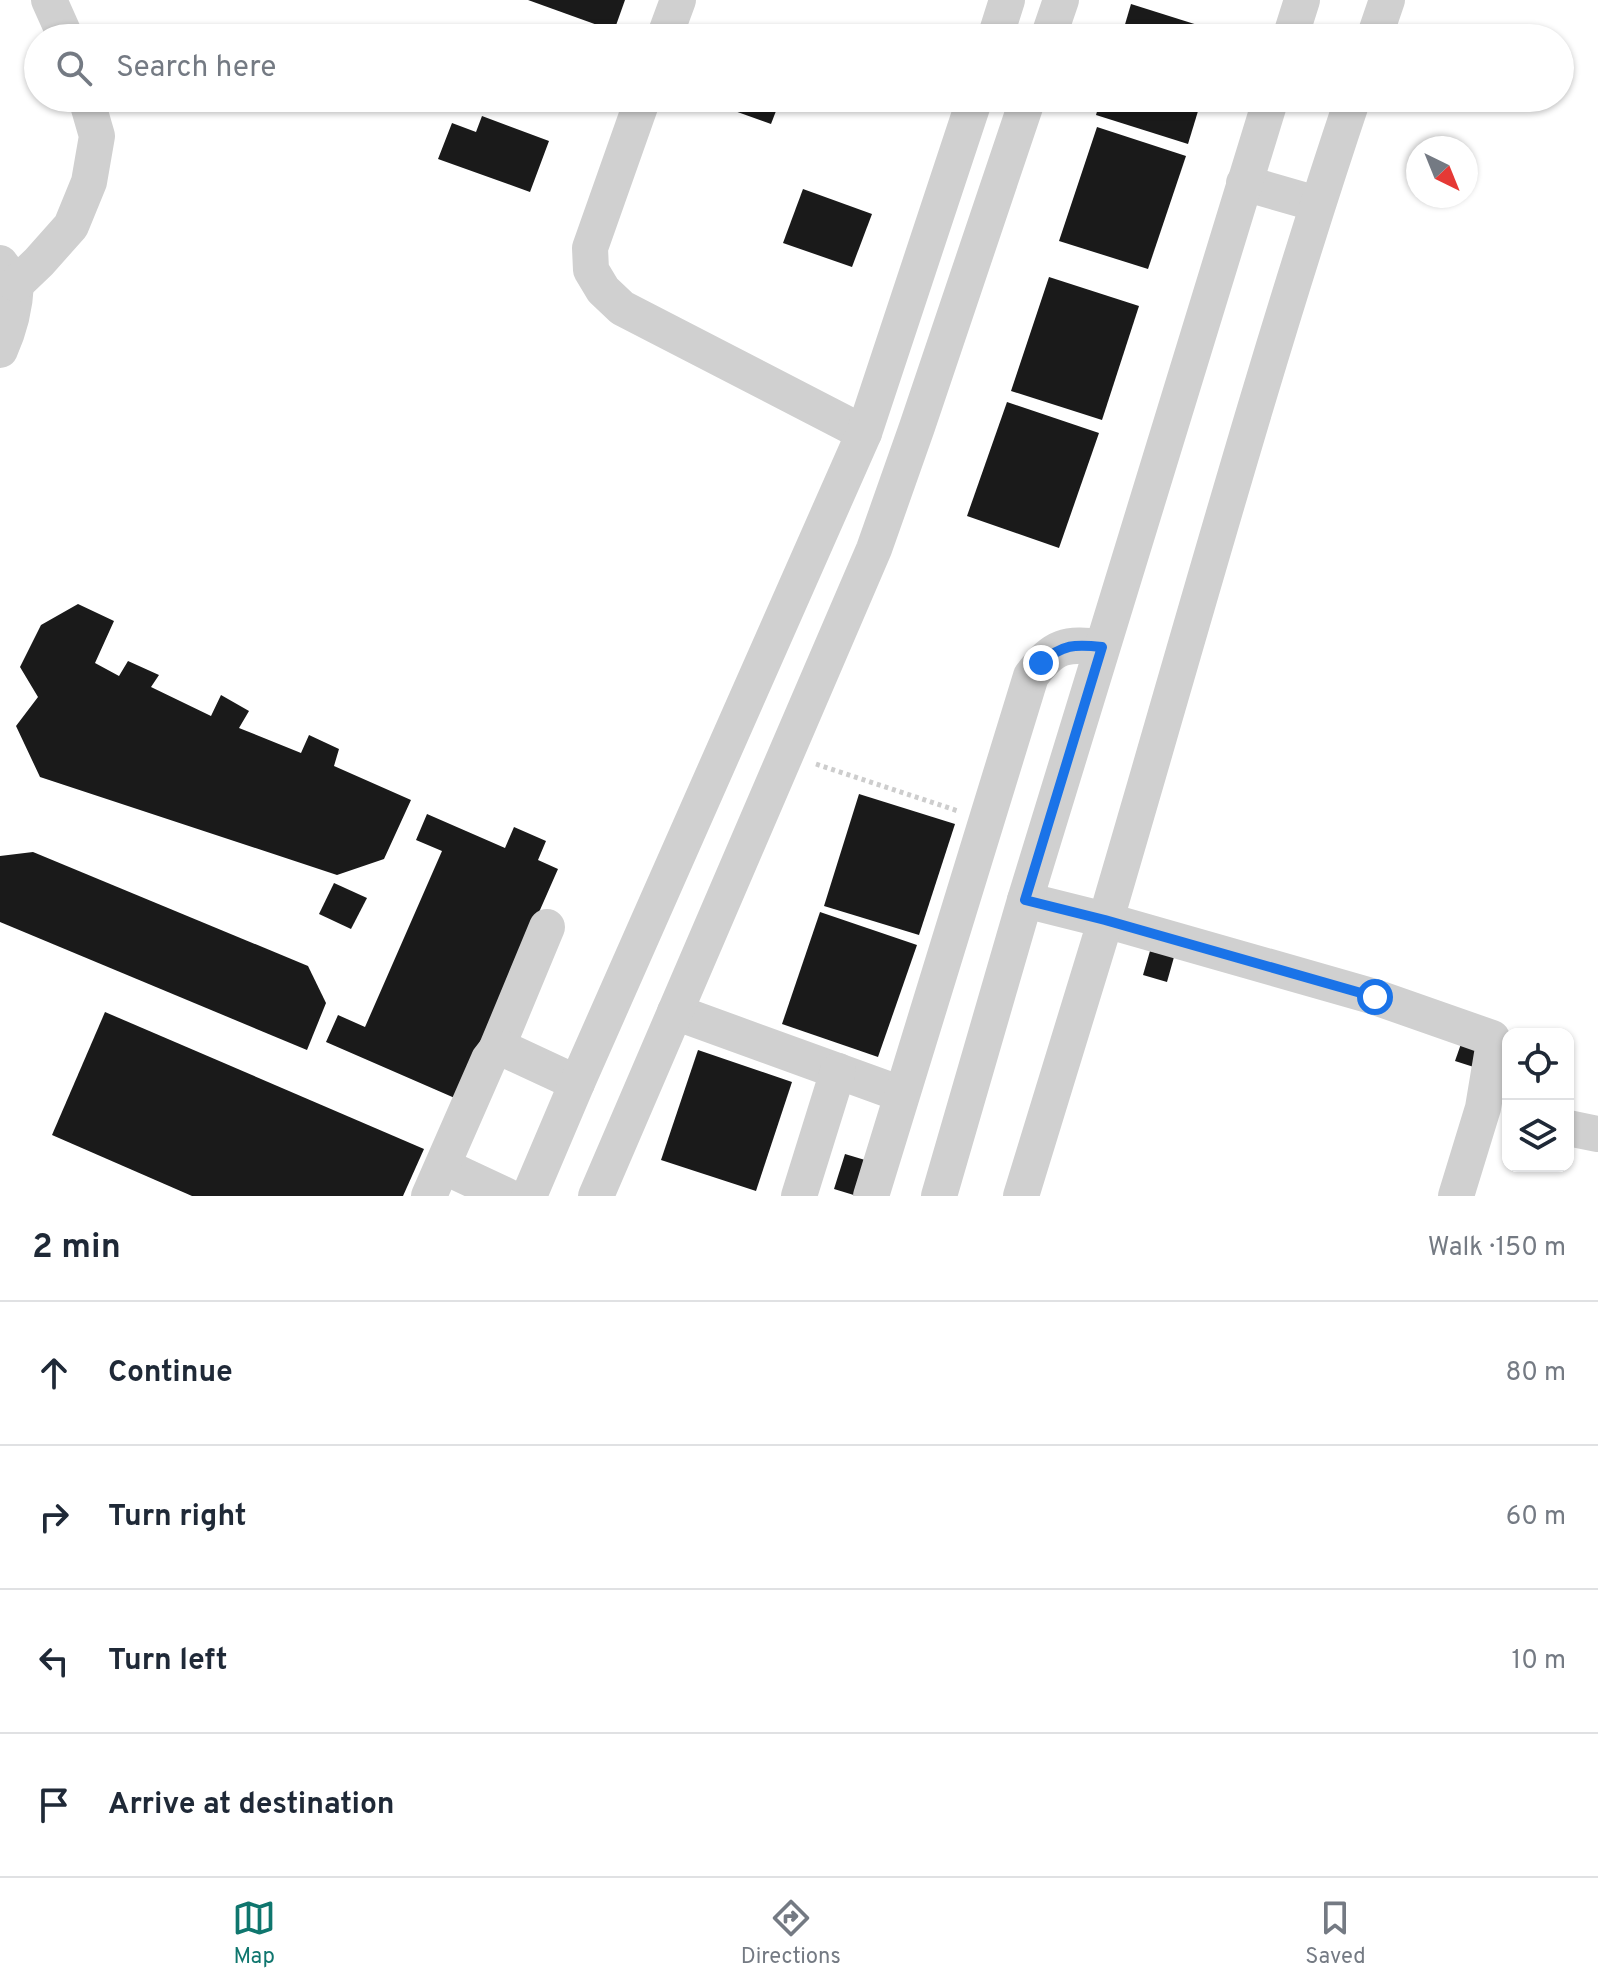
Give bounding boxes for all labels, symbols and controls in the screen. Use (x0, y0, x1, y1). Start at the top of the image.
search box (24, 24, 1574, 112)
icon: search (52, 46, 96, 90)
text: Search here (116, 50, 276, 87)
north arrow (1406, 136, 1478, 208)
route end (1023, 645, 1059, 681)
route start (1357, 979, 1393, 1015)
map controls (1502, 1028, 1574, 1172)
button: locate (1502, 1028, 1574, 1100)
button: layers (1502, 1100, 1574, 1172)
text: 2 min (32, 1227, 121, 1270)
text: Walk · 150 m (1428, 1232, 1566, 1265)
icon: ahead (32, 1351, 76, 1395)
text: Continue (108, 1355, 233, 1392)
text: 80 m (1506, 1357, 1566, 1390)
icon: right (32, 1495, 76, 1539)
text: Turn right (108, 1499, 246, 1536)
text: 60 m (1506, 1501, 1566, 1534)
icon: left (32, 1639, 76, 1683)
text: Turn left (108, 1643, 228, 1680)
text: 10 m (1511, 1645, 1566, 1678)
icon: arrive (32, 1783, 76, 1827)
text: Arrive at destination (108, 1787, 394, 1824)
tab: Map (232, 1896, 276, 1971)
tab: Directions (741, 1896, 841, 1971)
tab: Saved (1305, 1896, 1366, 1971)

